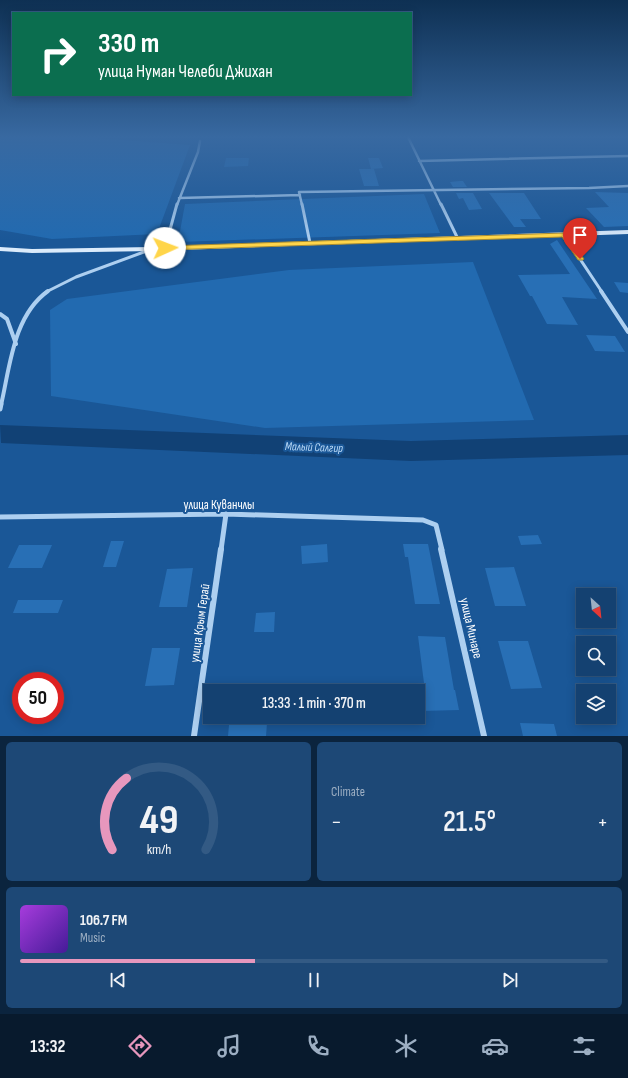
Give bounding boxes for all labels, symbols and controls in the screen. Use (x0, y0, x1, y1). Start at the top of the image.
text: 330 m (98, 27, 159, 60)
icon: right (32, 28, 84, 80)
text: улица Нуман Челеби Джихан (98, 61, 273, 82)
pin (563, 218, 597, 259)
icon: arrive (569, 224, 591, 246)
position arrow (144, 227, 186, 269)
water label: Малый Салгир (285, 439, 343, 456)
street label: улица Куванчлы (183, 497, 255, 513)
street label: улица Крым Герай (187, 583, 213, 664)
north arrow (576, 588, 616, 628)
map controls (576, 588, 616, 724)
street label: улица Минаре (456, 596, 486, 660)
button: search (576, 636, 616, 676)
speed limit sign: 50 (12, 672, 64, 724)
button: layers (576, 684, 616, 724)
text: 13:33 · 1 min · 370 m (262, 694, 366, 713)
text: Climate (331, 784, 365, 800)
text: 49 (139, 795, 178, 844)
text: 21.5° (443, 804, 496, 840)
text: − (331, 809, 342, 836)
text: + (597, 809, 608, 836)
text: km/h (146, 840, 171, 857)
text: 106.7 FM (80, 911, 127, 930)
text: Music (80, 930, 105, 946)
icon: previous (107, 969, 129, 991)
icon: pause (303, 969, 325, 991)
icon: next (499, 969, 521, 991)
icon: directions (126, 1032, 154, 1060)
icon: music (215, 1032, 243, 1060)
icon: phone (304, 1032, 332, 1060)
icon: climate (392, 1032, 420, 1060)
icon: car (481, 1032, 509, 1060)
icon: filters (570, 1032, 598, 1060)
text: 13:32 (30, 1036, 65, 1057)

